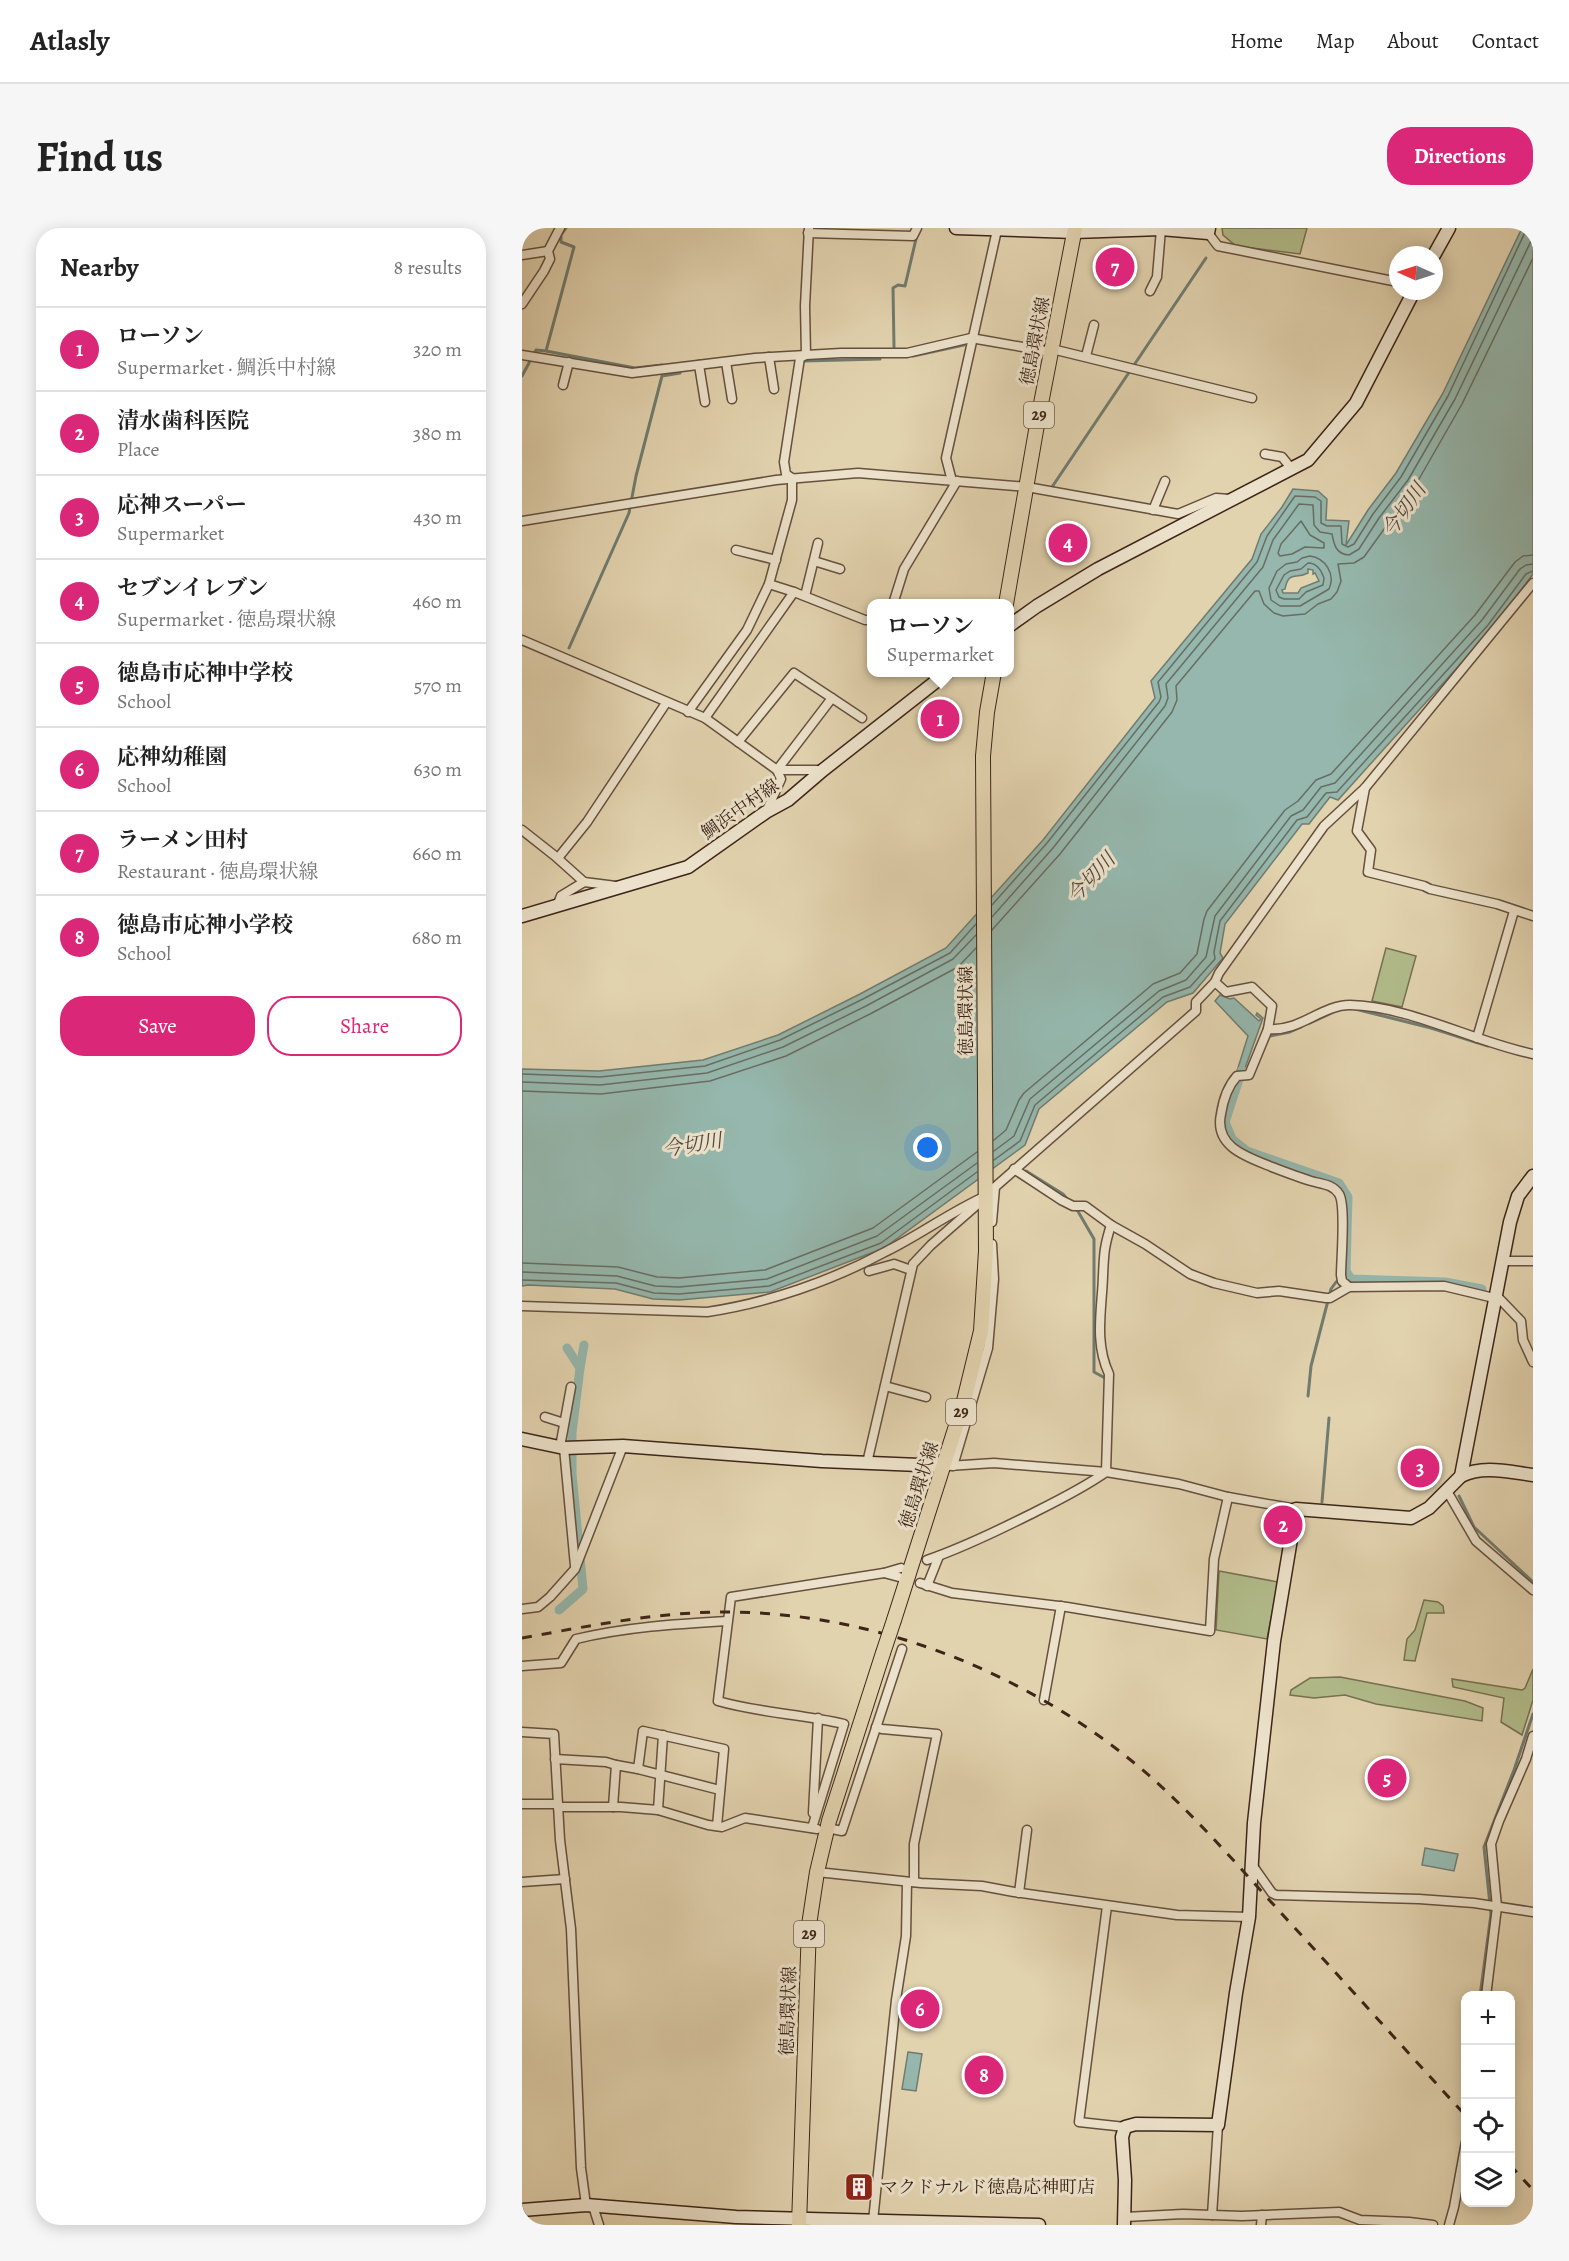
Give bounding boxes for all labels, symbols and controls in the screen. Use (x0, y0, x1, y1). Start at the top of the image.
text: Atlasly (30, 22, 109, 60)
text: Home (1230, 27, 1283, 55)
text: Map (1316, 27, 1354, 55)
text: About (1387, 27, 1439, 55)
text: Contact (1472, 27, 1539, 55)
button: Directions (1387, 127, 1533, 185)
text: Find us (36, 128, 163, 185)
pin: 7 (1096, 244, 1134, 290)
north arrow (1389, 246, 1443, 300)
text: Nearby (60, 250, 139, 285)
text: 8 results (394, 254, 462, 281)
street label: 徳島環状線 (1015, 295, 1055, 387)
text: ローソン (117, 321, 204, 351)
text: 1 (76, 336, 83, 363)
text: 320 m (413, 336, 462, 363)
text: Supermarket · 鯛浜中村線 (117, 354, 336, 381)
road number: 29 (1024, 402, 1054, 428)
text: 清水歯科医院 (117, 406, 249, 436)
text: 2 (75, 420, 84, 447)
text: 380 m (413, 420, 462, 447)
text: Place (117, 436, 159, 463)
water label: 今切川 (1376, 476, 1433, 542)
text: 応神スーパー (117, 490, 247, 520)
text: 3 (75, 504, 84, 531)
text: 430 m (413, 504, 462, 531)
text: Supermarket (117, 520, 224, 547)
pin: 4 (1048, 520, 1088, 566)
text: セブンイレブン (117, 573, 268, 603)
text: 4 (75, 588, 84, 615)
text: 460 m (412, 588, 462, 615)
popup (867, 599, 1014, 677)
text: Supermarket · 徳島環状線 (117, 606, 336, 633)
text: ローソン (887, 611, 974, 641)
text: Supermarket (887, 641, 994, 668)
text: 徳島市応神中学校 (117, 658, 293, 688)
text: 5 (75, 672, 84, 699)
text: 570 m (414, 672, 462, 699)
text: School (117, 688, 171, 715)
pin: 1 (920, 696, 960, 742)
text: 応神幼稚園 (117, 742, 227, 772)
text: 6 (75, 756, 84, 783)
text: 630 m (413, 756, 462, 783)
text: School (117, 772, 171, 799)
street label: 鯛浜中村線 (696, 773, 784, 845)
text: ラーメン田村 (117, 825, 248, 855)
text: 7 (75, 840, 84, 867)
text: 660 m (412, 840, 462, 867)
water label: 今切川 (1061, 845, 1123, 909)
text: Restaurant · 徳島環状線 (117, 858, 319, 885)
text: 徳島市応神小学校 (117, 910, 293, 940)
text: 8 (75, 924, 84, 951)
text: 680 m (412, 924, 462, 951)
text: School (117, 940, 171, 967)
street label: 徳島環状線 (954, 966, 978, 1056)
button: Save (60, 996, 255, 1056)
button: Share (267, 996, 462, 1056)
water label: 今切川 (660, 1127, 726, 1163)
your location (913, 1133, 942, 1162)
road number: 29 (946, 1399, 976, 1425)
street label: 徳島環状線 (894, 1438, 944, 1532)
pin: 3 (1400, 1446, 1440, 1490)
pin: 2 (1264, 1502, 1302, 1548)
pin: 5 (1368, 1756, 1406, 1800)
road number: 29 (794, 1921, 824, 1947)
street label: 徳島環状線 (774, 1966, 802, 2056)
pin: 6 (900, 1986, 940, 2032)
map controls (1461, 1991, 1515, 2207)
button: + (1461, 1991, 1515, 2045)
button: − (1461, 2045, 1515, 2099)
pin: 8 (964, 2052, 1004, 2098)
button: locate (1461, 2099, 1515, 2153)
button: layers (1461, 2153, 1515, 2207)
building icon: マクドナルド徳島応神町店 (843, 2171, 875, 2203)
place label: マクドナルド徳島応神町店 (880, 2175, 1095, 2199)

